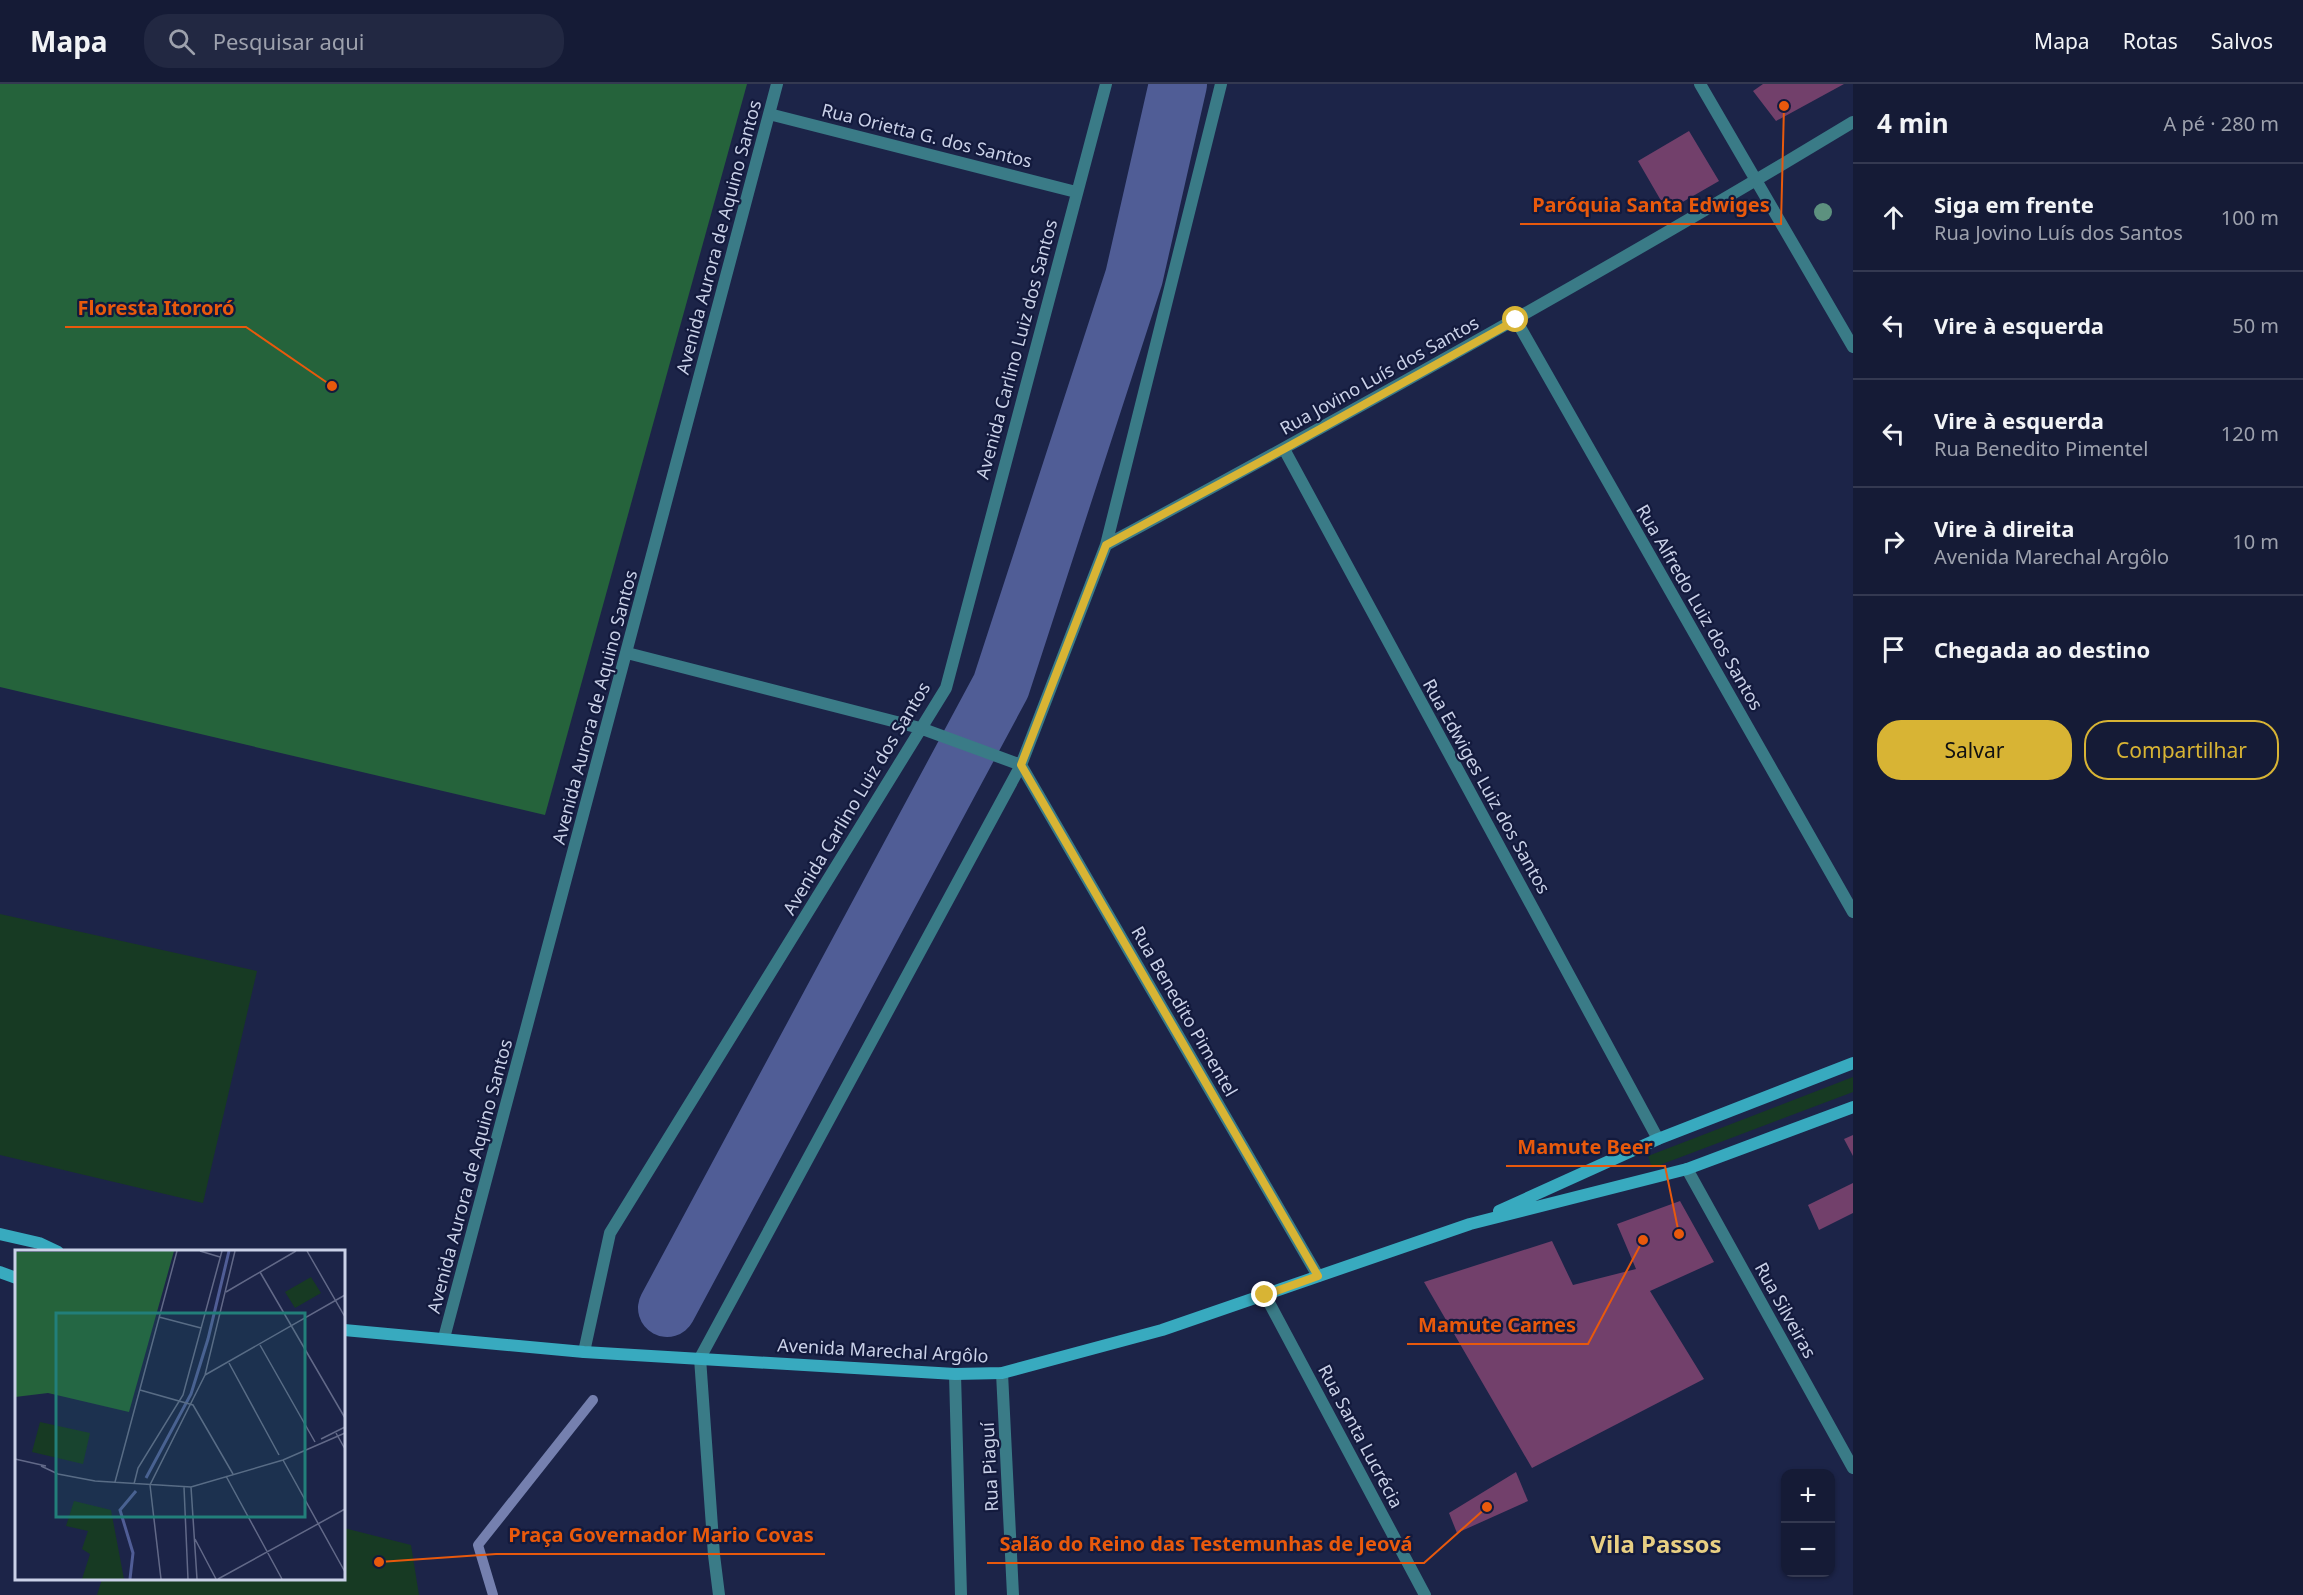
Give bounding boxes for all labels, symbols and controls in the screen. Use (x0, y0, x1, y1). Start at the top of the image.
search box (144, 14, 564, 68)
text: Mapa (30, 22, 108, 60)
icon: search (165, 25, 198, 58)
text: Pesquisar aqui (213, 26, 365, 56)
text: Mapa (2034, 27, 2090, 55)
text: Rotas (2123, 27, 2178, 55)
text: Salvos (2211, 27, 2273, 55)
street label: Avenida Aurora de Aquino Santos (670, 97, 766, 377)
street label: Rua Orietta G. dos Santos (819, 97, 1035, 173)
text: 4 min (1877, 105, 1949, 141)
text: A pé · 280 m (2163, 110, 2279, 137)
callout: Paróquia Santa Edwiges (1520, 186, 1781, 224)
text: Siga em frente (1934, 189, 2094, 219)
text: Paróquia Santa Edwiges (1532, 191, 1770, 218)
icon: ahead (1877, 201, 1910, 234)
text: 100 m (2221, 204, 2279, 231)
street label: Avenida Carlino Luiz dos Santos (970, 216, 1062, 482)
text: Rua Jovino Luís dos Santos (1934, 219, 2183, 246)
callout: Floresta Itororó (65, 289, 246, 327)
text: Floresta Itororó (78, 294, 234, 321)
route start (1502, 306, 1528, 332)
icon: left (1877, 309, 1910, 342)
street label: Rua Jovino Luís dos Santos (1275, 310, 1483, 440)
text: Vire à esquerda (1934, 310, 2104, 340)
text: 50 m (2232, 312, 2279, 339)
text: Vire à esquerda (1934, 405, 2104, 435)
icon: left (1877, 417, 1910, 450)
text: 120 m (2221, 420, 2279, 447)
text: Rua Benedito Pimentel (1934, 435, 2148, 462)
street label: Rua Alfredo Luiz dos Santos (1631, 500, 1769, 714)
text: Vire à direita (1934, 513, 2074, 543)
icon: right (1877, 525, 1910, 558)
text: 10 m (2232, 528, 2279, 555)
text: Avenida Marechal Argôlo (1934, 543, 2169, 570)
street label: Avenida Aurora de Aquino Santos (546, 567, 642, 847)
icon: arrive (1877, 633, 1910, 666)
text: Chegada ao destino (1934, 634, 2150, 664)
street label: Rua Edwiges Luiz dos Santos (1418, 674, 1556, 898)
street label: Avenida Carlino Luiz dos Santos (777, 677, 935, 919)
button: Salvar (1877, 720, 2072, 780)
button: Compartilhar (2084, 720, 2279, 780)
street label: Rua Benedito Pimentel (1126, 921, 1244, 1101)
street label: Avenida Aurora de Aquino Santos (421, 1036, 517, 1316)
callout: Mamute Beer (1506, 1128, 1665, 1166)
text: Mamute Beer (1517, 1133, 1653, 1160)
inset map (15, 1250, 345, 1580)
street label: Rua Silveiras (1750, 1258, 1822, 1362)
route end (1251, 1281, 1277, 1307)
callout: Mamute Carnes (1407, 1306, 1588, 1344)
text: Mamute Carnes (1418, 1311, 1576, 1338)
street label: Avenida Marechal Argôlo (777, 1332, 989, 1368)
street label: Rua Santa Lucrécia (1313, 1360, 1409, 1512)
street label: Rua Piaguí (975, 1421, 1003, 1512)
map controls (1781, 1469, 1835, 1577)
button: + (1781, 1469, 1835, 1523)
callout: Praça Governador Mario Covas (496, 1516, 825, 1554)
text: Praça Governador Mario Covas (508, 1521, 814, 1548)
button: − (1781, 1523, 1835, 1577)
callout: Salão do Reino das Testemunhas de Jeová (987, 1525, 1424, 1563)
district label: Vila Passos (1591, 1527, 1721, 1560)
text: Salão do Reino das Testemunhas de Jeová (1000, 1530, 1412, 1557)

